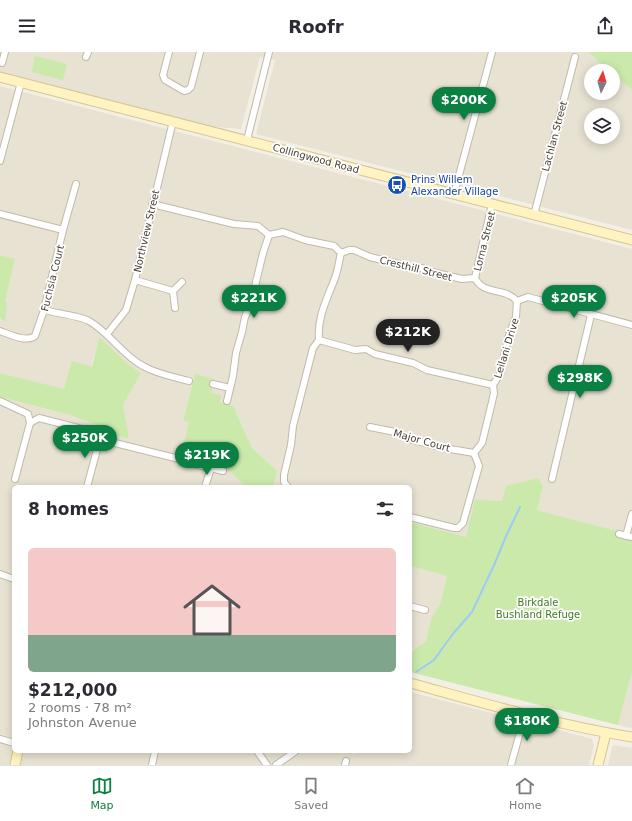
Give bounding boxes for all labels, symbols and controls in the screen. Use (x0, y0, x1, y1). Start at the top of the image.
icon: menu (16, 15, 38, 37)
icon: share (594, 15, 616, 37)
text: Roofr (288, 16, 344, 37)
north arrow (584, 64, 620, 100)
map controls (584, 64, 620, 144)
pin: $200K (436, 87, 492, 121)
text: $200K (441, 92, 487, 107)
street label: Lachlan Street (540, 100, 569, 172)
button: layers (584, 108, 620, 144)
street label: Collingwood Road (271, 142, 360, 175)
bus stop icon: Prins Willem Alexander Village (386, 174, 408, 196)
place label: Prins Willem Alexander Village (411, 174, 498, 197)
street label: Northview Street (132, 189, 161, 274)
street label: Lorna Street (472, 210, 497, 272)
street label: Fuchsia Court (39, 244, 66, 313)
street label: Cresthill Street (378, 254, 453, 283)
pin: $221K (226, 285, 282, 319)
pin: $205K (546, 285, 602, 319)
text: $221K (231, 290, 277, 305)
text: $205K (551, 290, 597, 305)
street label: Leilani Drive (492, 317, 521, 379)
pin: $212K (380, 319, 436, 353)
text: $212K (385, 324, 431, 339)
pin: $298K (552, 365, 608, 399)
text: $298K (557, 370, 603, 385)
pin: $250K (57, 425, 113, 459)
street label: Major Court (392, 427, 452, 454)
text: $250K (62, 430, 108, 445)
pin: $219K (179, 442, 235, 476)
text: $219K (184, 447, 230, 462)
icon: filters (374, 498, 396, 520)
text: 8 homes (28, 499, 109, 519)
icon: home (176, 574, 248, 646)
park label: Birkdale Bushland Refuge (496, 597, 580, 620)
text: $212,000 (28, 680, 117, 700)
text: 2 rooms · 78 m² (28, 700, 132, 715)
pin: $180K (499, 708, 555, 742)
text: $180K (504, 713, 550, 728)
text: Johnston Avenue (28, 715, 137, 730)
tab: Map (90, 775, 114, 812)
tab: Saved (294, 775, 328, 812)
tab: Home (509, 775, 542, 812)

